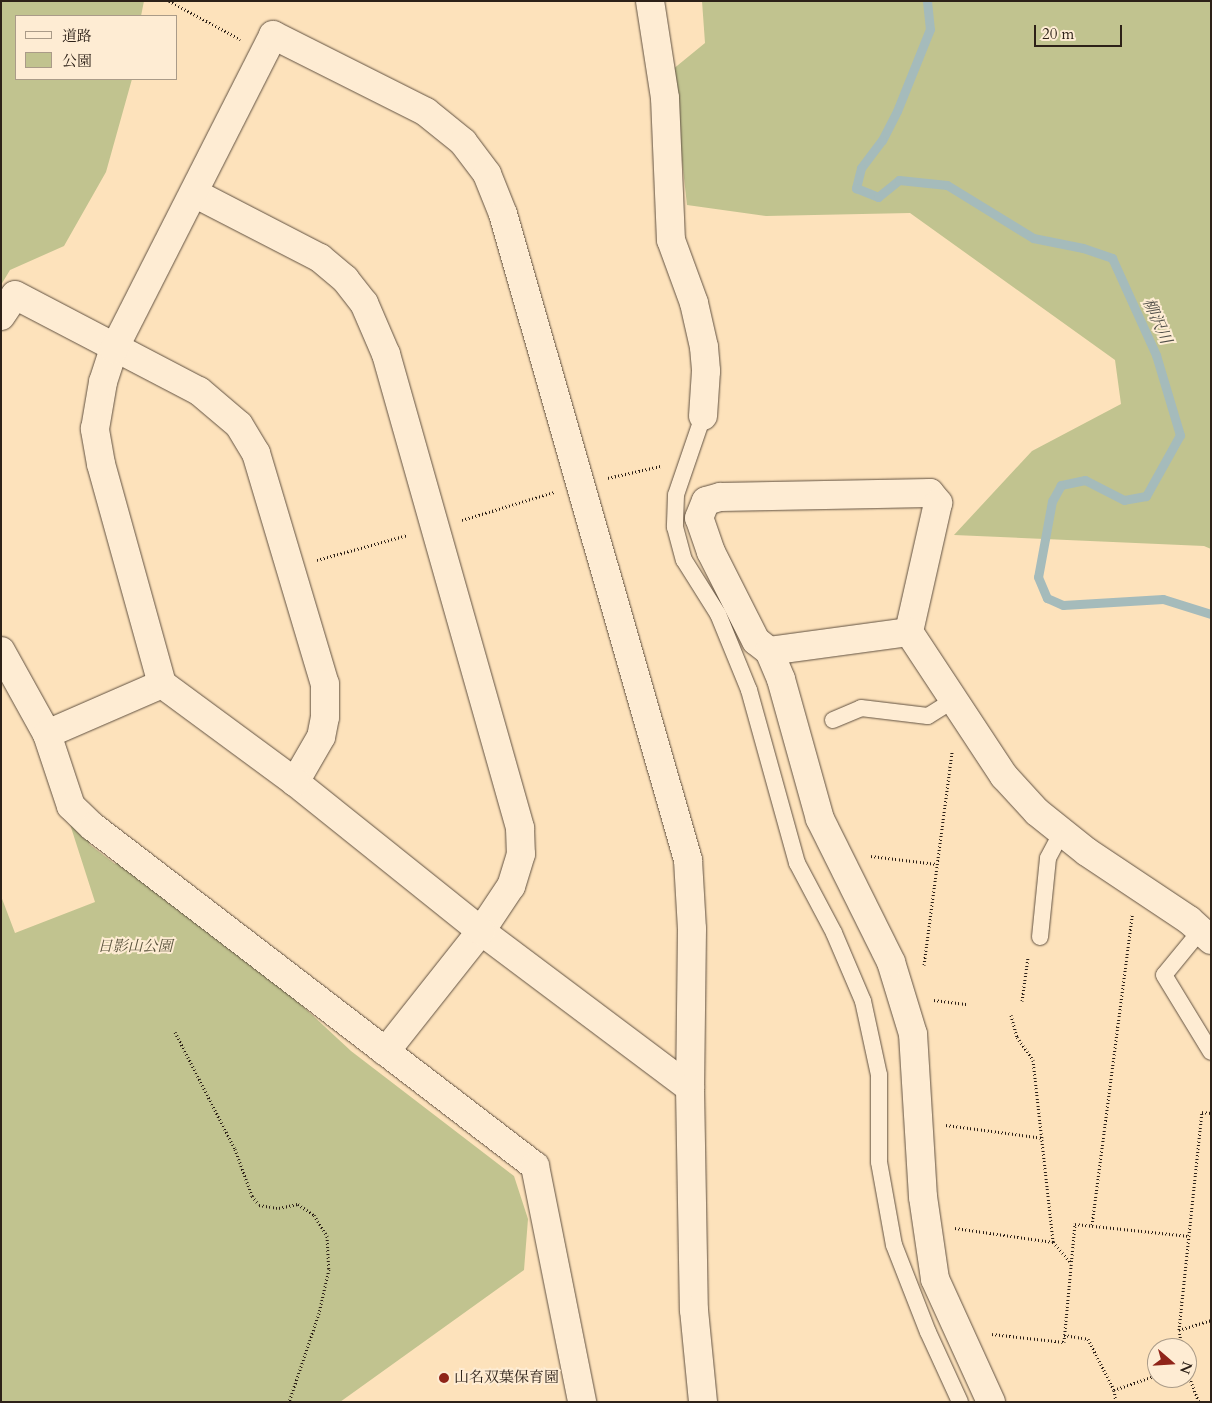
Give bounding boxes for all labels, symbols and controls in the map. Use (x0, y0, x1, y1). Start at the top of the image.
legend (15, 15, 178, 80)
scale bar (1037, 15, 1124, 47)
text: 20 m (1042, 24, 1074, 44)
text: 道路 (62, 26, 92, 46)
text: 公園 (62, 51, 92, 71)
water label: 柳沢川 (1138, 295, 1176, 347)
park label: 日影山公園 (98, 938, 172, 956)
north arrow (1147, 1338, 1197, 1388)
text: N (1175, 1359, 1197, 1377)
place label: 山名双葉保育園 (454, 1369, 559, 1387)
marker: 山名双葉保育園 (438, 1372, 450, 1384)

